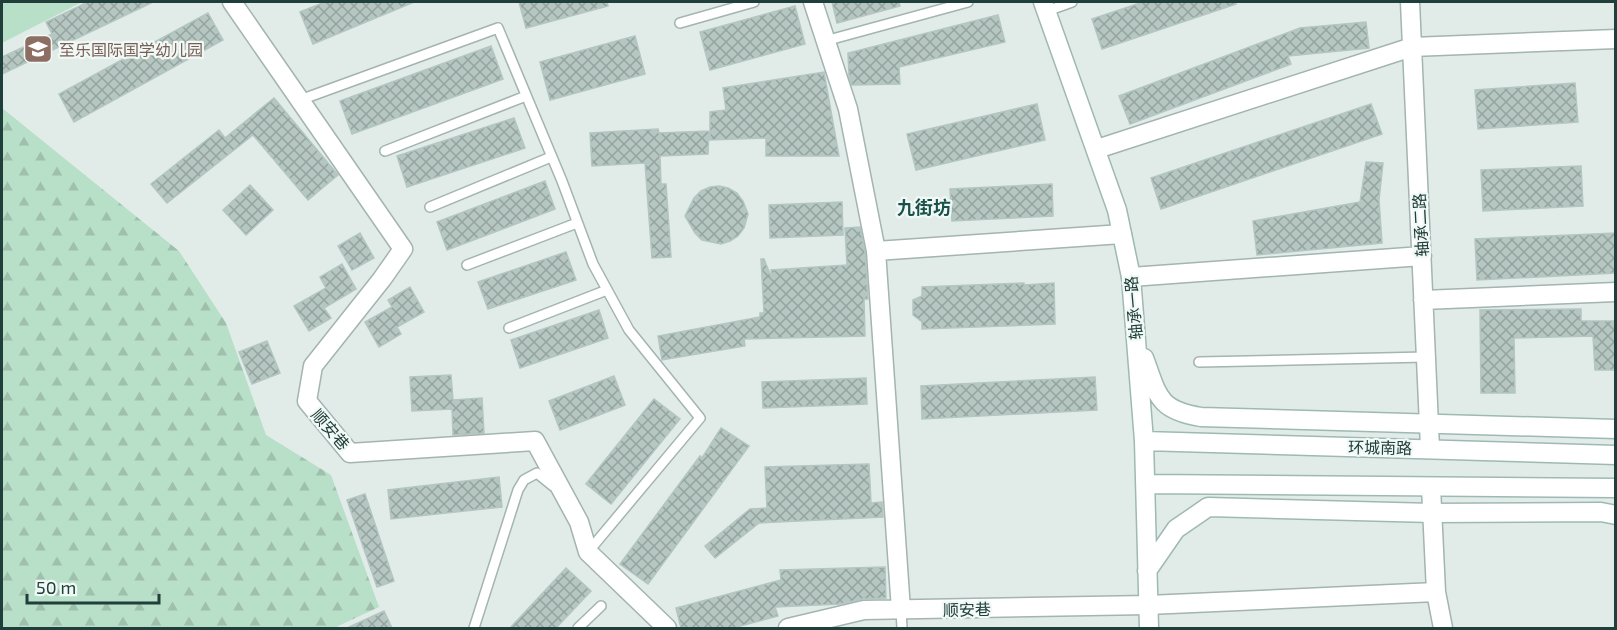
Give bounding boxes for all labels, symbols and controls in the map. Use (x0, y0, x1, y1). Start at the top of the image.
school or university icon: 至乐国际国学幼儿园 (22, 33, 54, 65)
place label: 至乐国际国学幼儿园 (59, 40, 203, 59)
street label: 轴承二路 (1409, 193, 1431, 257)
district label: 九街坊 (897, 196, 951, 218)
street label: 轴承一路 (1121, 275, 1145, 341)
street label: 顺安巷 (308, 405, 354, 453)
street label: 环城南路 (1348, 437, 1412, 457)
scale bar (27, 567, 159, 605)
text: 50 m (36, 576, 76, 598)
street label: 顺安巷 (943, 599, 991, 619)

